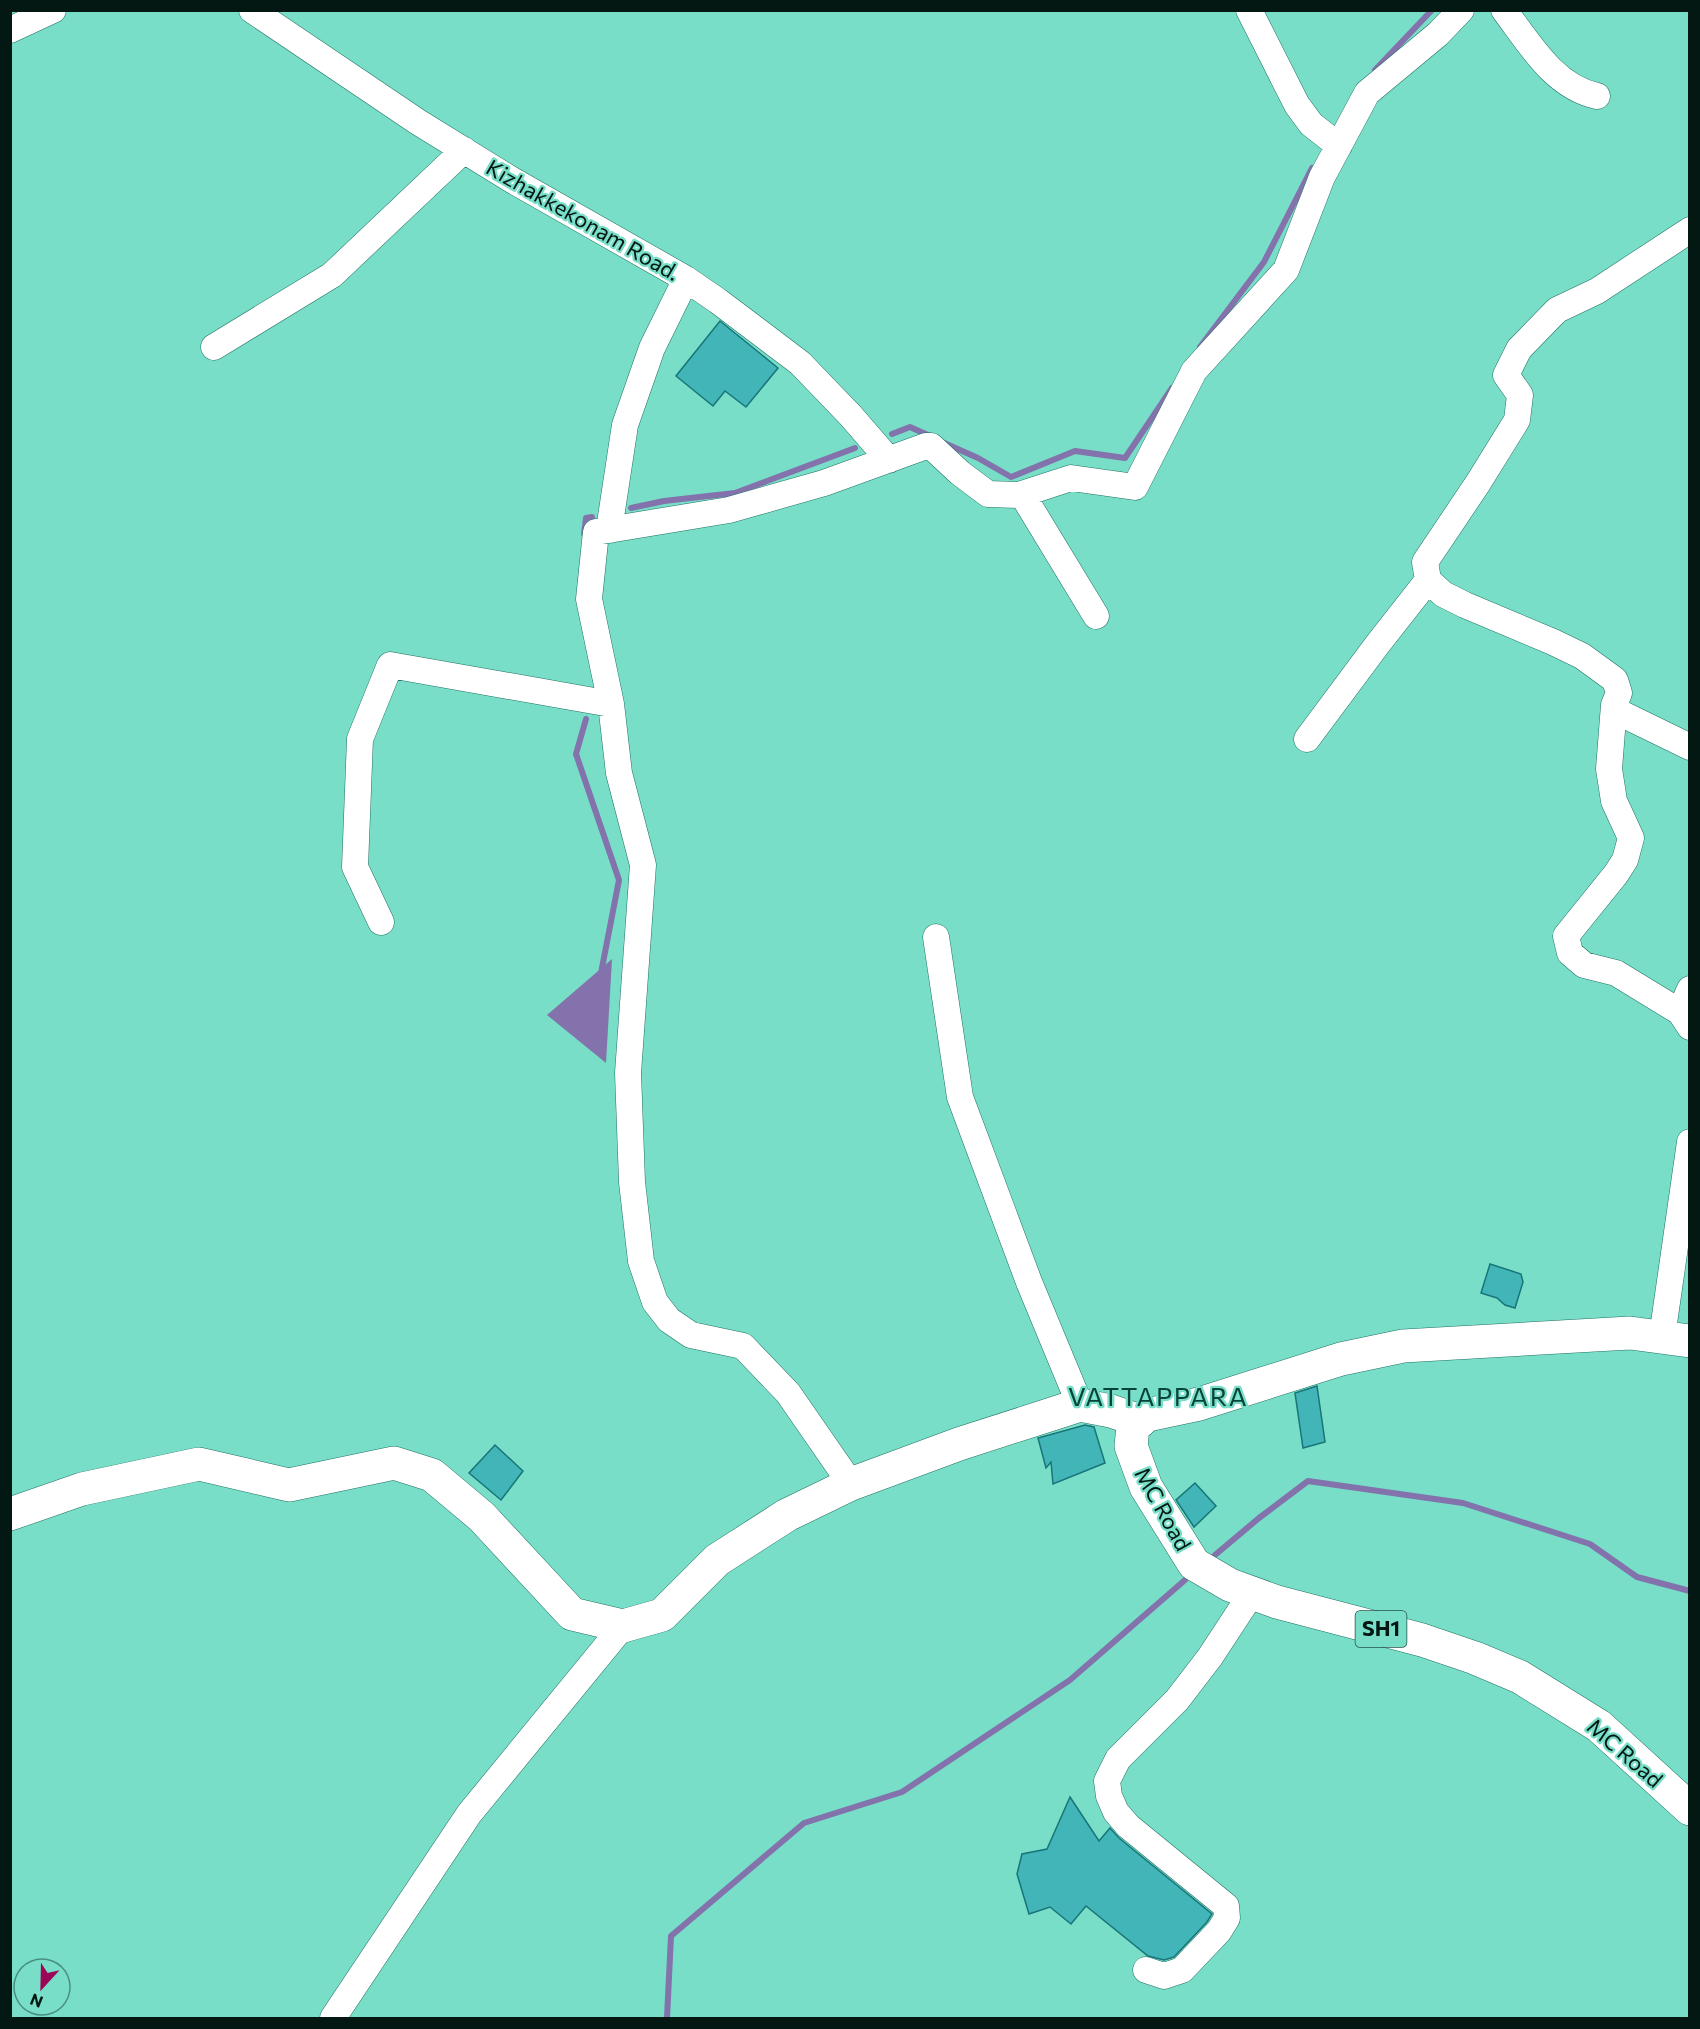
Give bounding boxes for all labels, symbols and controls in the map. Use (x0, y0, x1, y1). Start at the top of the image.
street label: Kizhakkekonam Road. (482, 153, 685, 286)
district label: VATTAPPARA (1068, 1380, 1248, 1411)
street label: MC Road (1129, 1462, 1197, 1555)
road number: SH1 (1356, 1611, 1406, 1647)
street label: MC Road (1582, 1712, 1669, 1793)
north arrow (12, 1957, 72, 2017)
text: N (27, 1990, 45, 2012)

